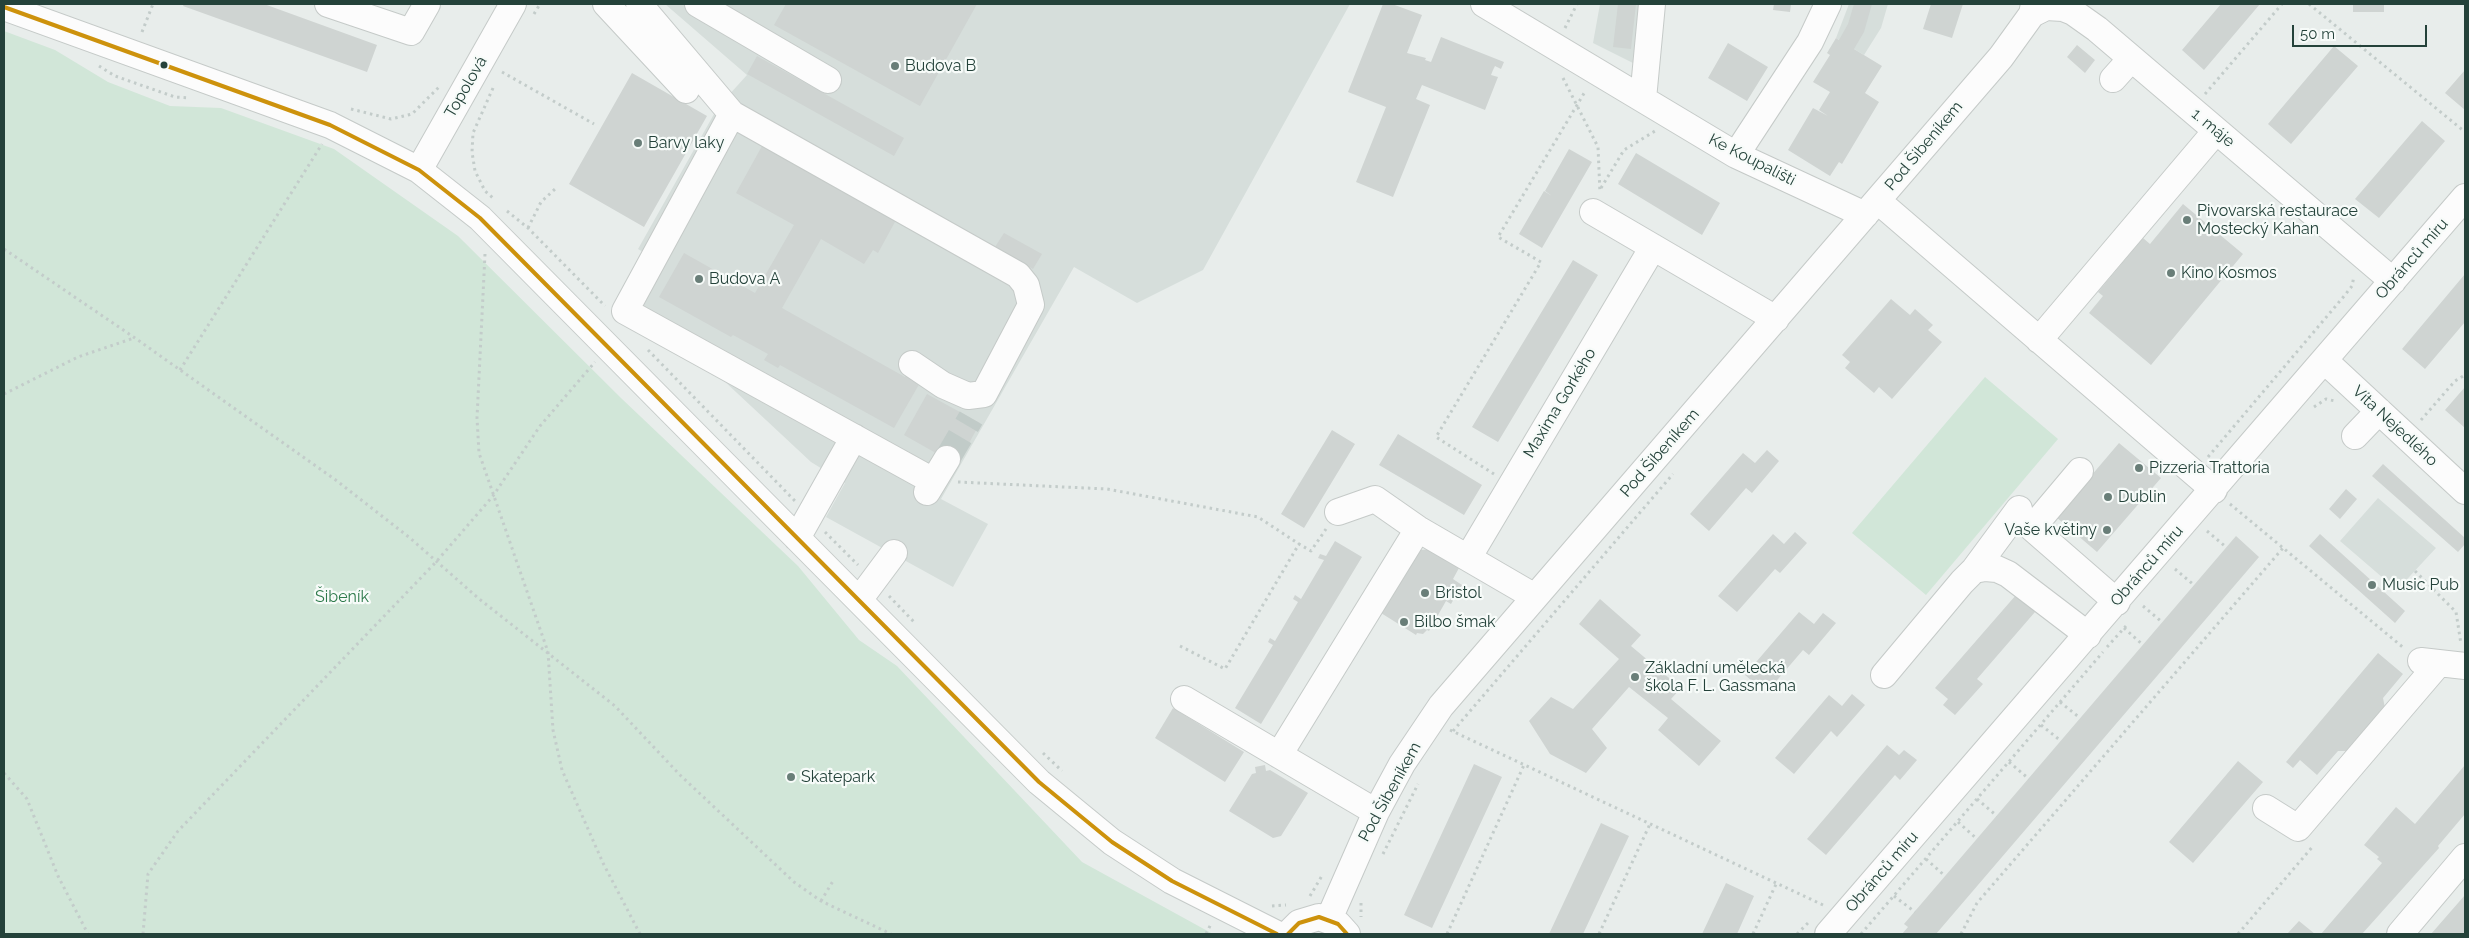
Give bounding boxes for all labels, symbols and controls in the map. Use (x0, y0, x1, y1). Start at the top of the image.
scale bar (2294, 15, 2429, 47)
text: 50 m (2300, 25, 2335, 43)
street label: Topolová (441, 53, 491, 121)
place label: Budova B (905, 56, 976, 76)
unlabelled marker (159, 60, 169, 70)
marker: Budova B (889, 60, 901, 72)
street label: Pod Šibeníkem (1881, 97, 1967, 195)
street label: 1. máje (2188, 104, 2238, 152)
street label: Ke Koupališti (1705, 130, 1799, 190)
place label: Barvy laky (648, 133, 724, 153)
marker: Barvy laky (632, 137, 644, 149)
place label: Pivovarská restaurace Mostecký Kahan (2197, 201, 2358, 239)
marker: Pivovarská restaurace Mostecký Kahan (2181, 214, 2193, 226)
street label: Obránců míru (2372, 215, 2452, 303)
place label: Kino Kosmos (2181, 263, 2277, 283)
marker: Kino Kosmos (2165, 267, 2177, 279)
place label: Budova A (709, 269, 780, 289)
marker: Budova A (693, 273, 705, 285)
street label: Maxima Gorkého (1520, 345, 1600, 461)
street label: Víta Nejedlého (2348, 382, 2442, 470)
street label: Pod Šibeníkem (1616, 405, 1704, 501)
place label: Pizzeria Trattoria (2149, 458, 2270, 478)
marker: Pizzeria Trattoria (2133, 462, 2145, 474)
place label: Dublin (2118, 487, 2166, 507)
marker: Dublin (2102, 491, 2114, 503)
place label: Vaše květiny (2004, 520, 2097, 540)
street label: Obránců míru (2107, 522, 2187, 610)
marker: Vaše květiny (2101, 524, 2113, 536)
place label: Music Pub (2382, 575, 2459, 595)
marker: Music Pub (2366, 579, 2378, 591)
place label: Bristol (1435, 583, 1482, 603)
park label: Šibeník (315, 587, 369, 607)
marker: Bristol (1419, 587, 1431, 599)
place label: Bilbo šmak (1414, 612, 1496, 632)
marker: Bilbo šmak (1398, 616, 1410, 628)
place label: Základní umělecká škola F. L. Gassmana (1645, 658, 1796, 696)
marker: Základní umělecká škola F. L. Gassmana (1629, 671, 1641, 683)
street label: Pod Šibeníkem (1355, 739, 1425, 845)
place label: Skatepark (801, 767, 875, 787)
marker: Skatepark (785, 771, 797, 783)
street label: Obránců míru (1842, 828, 1922, 916)

